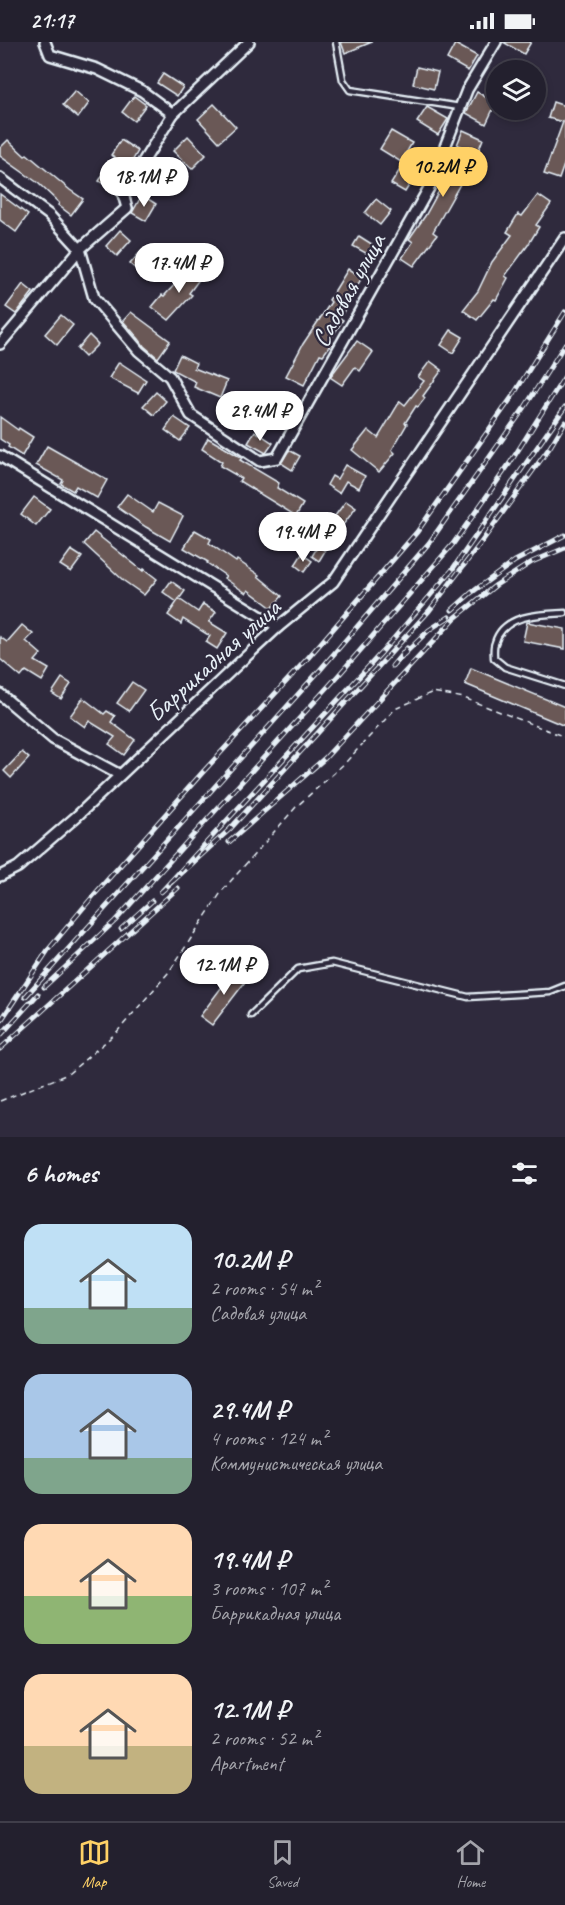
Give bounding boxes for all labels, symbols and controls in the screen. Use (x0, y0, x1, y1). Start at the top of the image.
text: 21:17 (30, 7, 74, 35)
map controls (486, 60, 546, 120)
button: layers (486, 60, 546, 120)
pin: 10.2M ₽ (388, 147, 498, 198)
text: 10.2M ₽ (413, 154, 473, 179)
pin: 18.1M ₽ (89, 157, 199, 208)
text: 18.1M ₽ (114, 164, 174, 189)
street label: Садовая улица (304, 226, 394, 353)
pin: 17.4M ₽ (124, 243, 234, 294)
text: 17.4M ₽ (149, 250, 209, 275)
pin: 29.4M ₽ (205, 391, 315, 442)
text: 29.4M ₽ (230, 398, 290, 423)
pin: 19.4M ₽ (248, 512, 358, 563)
text: 19.4M ₽ (273, 519, 333, 544)
street label: Баррикадная улица (139, 590, 288, 729)
pin: 12.1M ₽ (169, 945, 279, 996)
text: 12.1M ₽ (194, 952, 254, 977)
text: 6 homes (24, 1157, 98, 1190)
icon: filters (508, 1157, 541, 1190)
text: 10.2M ₽ (210, 1243, 289, 1276)
icon: home (72, 1248, 144, 1320)
text: 2 rooms · 54 m² (210, 1276, 318, 1301)
text: Садовая улица (210, 1301, 306, 1326)
text: 29.4M ₽ (210, 1393, 289, 1426)
icon: home (72, 1398, 144, 1470)
text: 4 rooms · 124 m² (210, 1426, 327, 1451)
text: Коммунистическая улица (210, 1451, 382, 1476)
text: 19.4M ₽ (210, 1543, 289, 1576)
icon: home (72, 1548, 144, 1620)
text: 3 rooms · 107 m² (210, 1576, 327, 1601)
text: Баррикадная улица (210, 1601, 340, 1626)
text: 12.1M ₽ (210, 1693, 289, 1726)
icon: home (72, 1698, 144, 1770)
text: 2 rooms · 52 m² (210, 1726, 318, 1751)
text: Apartment (210, 1751, 283, 1776)
tab: Map (78, 1836, 111, 1892)
tab: Saved (266, 1836, 299, 1892)
tab: Home (454, 1836, 487, 1892)

